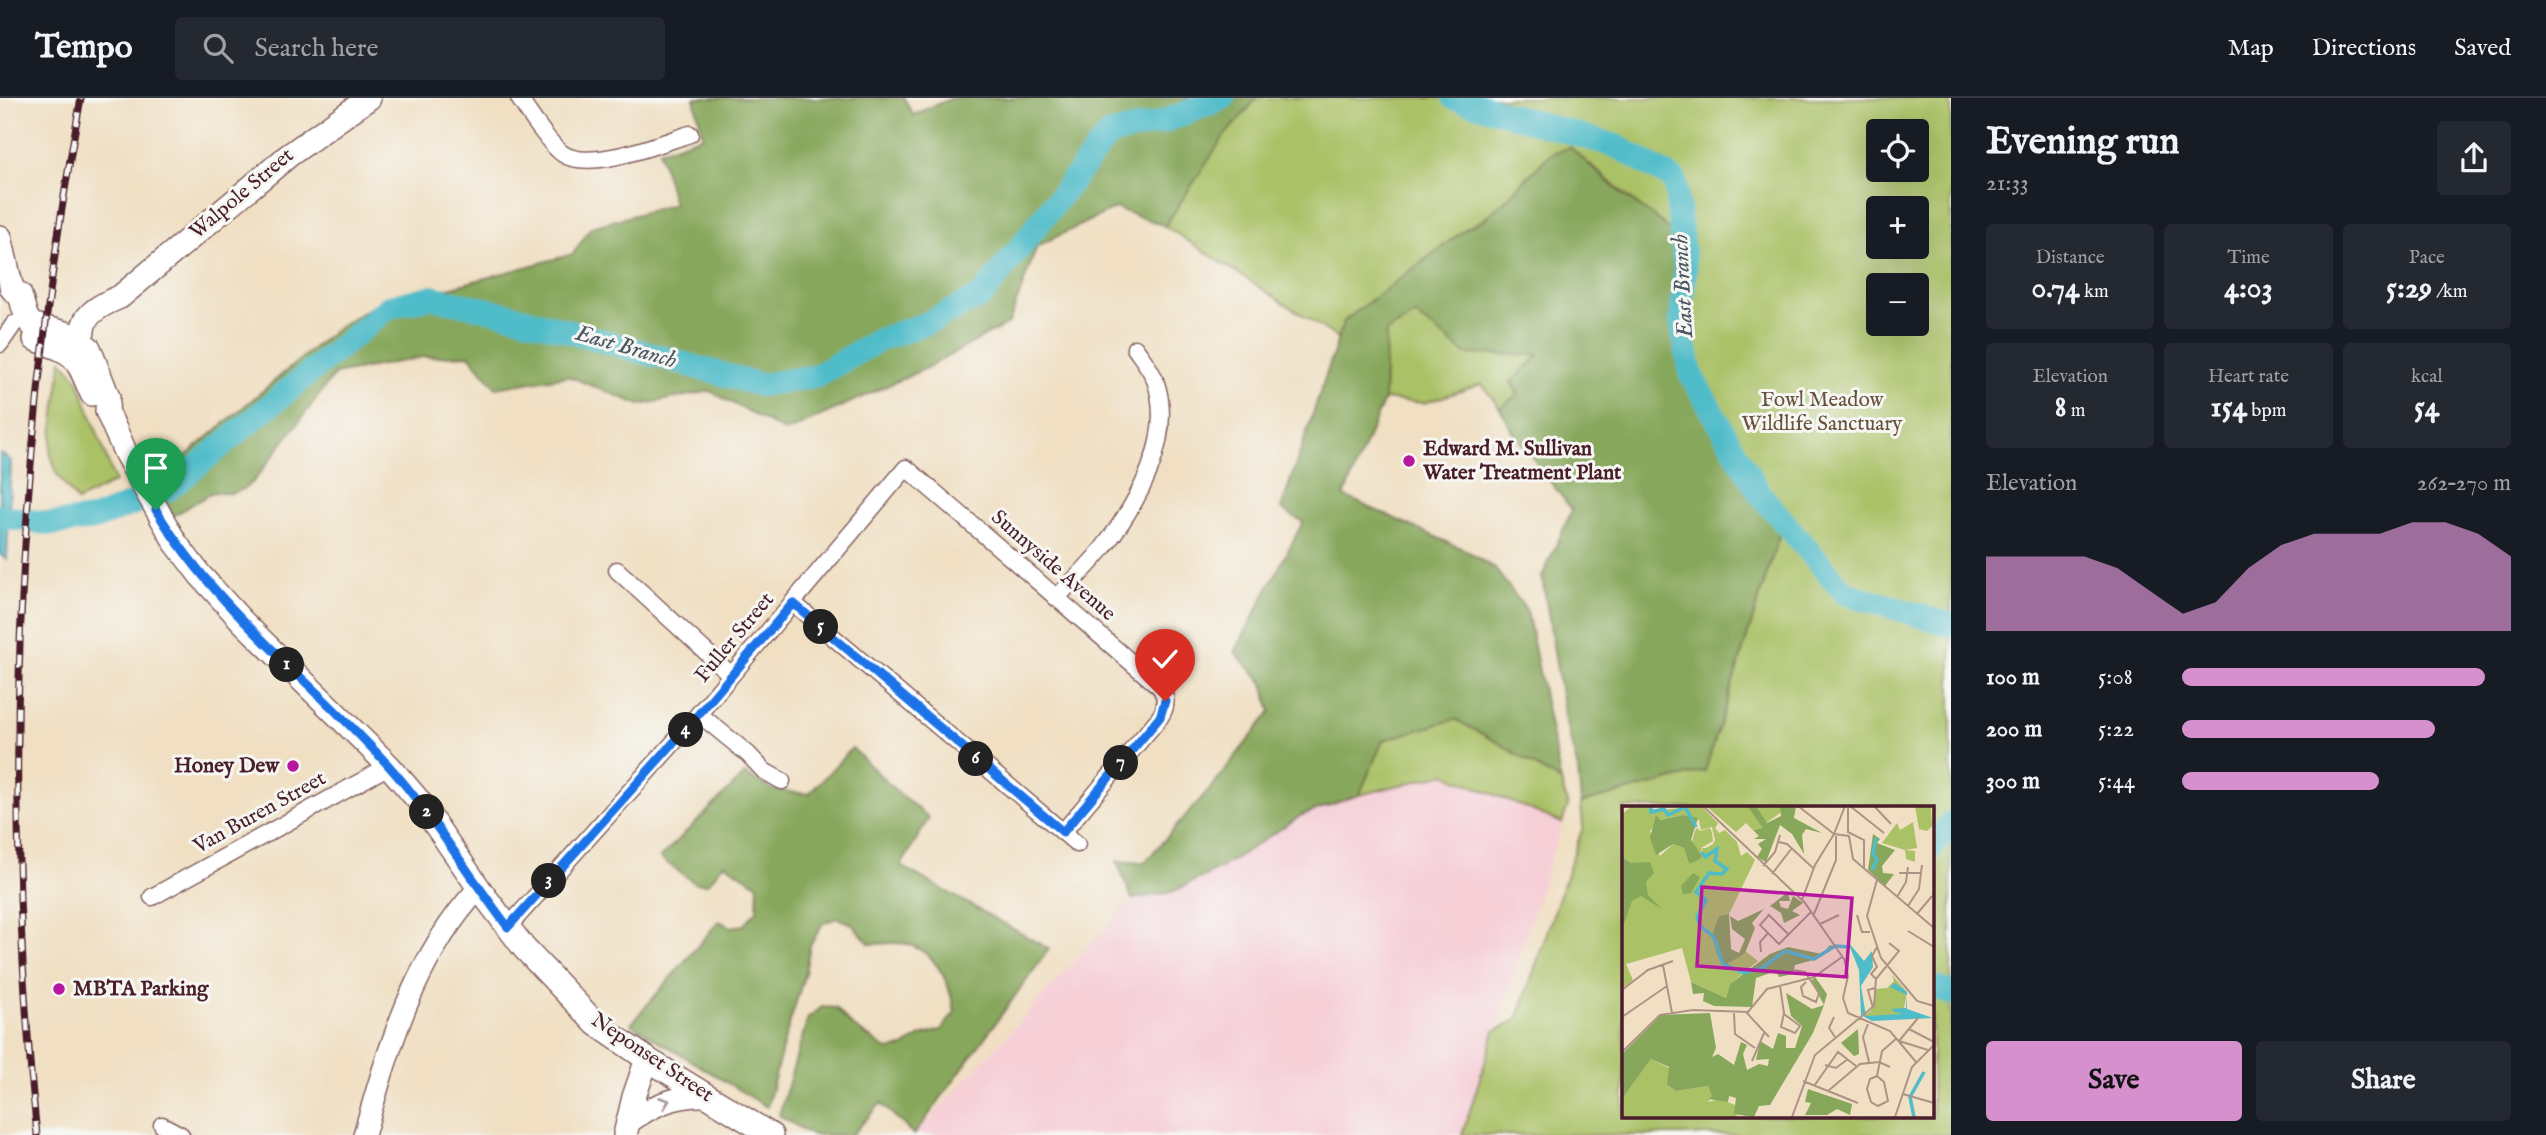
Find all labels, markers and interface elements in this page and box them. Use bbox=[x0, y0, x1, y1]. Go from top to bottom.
search box bbox=[175, 17, 665, 80]
text: Tempo bbox=[35, 27, 133, 69]
icon: search bbox=[199, 29, 237, 67]
text: Search here bbox=[255, 32, 378, 65]
text: Map bbox=[2228, 33, 2274, 64]
text: Directions bbox=[2312, 33, 2416, 64]
text: Saved bbox=[2454, 33, 2511, 64]
map controls bbox=[1866, 119, 1929, 336]
button: locate bbox=[1866, 119, 1929, 182]
text: Evening run bbox=[1986, 119, 2180, 167]
button: share bbox=[2437, 121, 2511, 195]
street label: Walpole Street bbox=[184, 142, 300, 246]
text: 21:33 bbox=[1986, 169, 2029, 198]
button: + bbox=[1866, 196, 1929, 259]
water label: East Branch bbox=[1666, 233, 1700, 340]
text: Distance bbox=[2036, 246, 2105, 270]
text: Time bbox=[2227, 246, 2270, 270]
text: Pace bbox=[2409, 246, 2445, 270]
text: 0.74 bbox=[2032, 270, 2080, 308]
text: 4:03 bbox=[2224, 270, 2273, 308]
text: 5:29 bbox=[2386, 270, 2432, 308]
button: − bbox=[1866, 273, 1929, 336]
text: km bbox=[2080, 280, 2109, 304]
text: /km bbox=[2432, 280, 2468, 304]
water label: East Branch bbox=[571, 318, 680, 375]
text: Elevation bbox=[2032, 365, 2108, 389]
text: Heart rate bbox=[2208, 365, 2289, 389]
text: kcal bbox=[2411, 365, 2443, 389]
park label: Fowl Meadow Wildlife Sanctuary bbox=[1742, 387, 1903, 438]
text: 8 bbox=[2055, 389, 2067, 427]
text: 154 bbox=[2211, 389, 2247, 427]
text: 54 bbox=[2414, 389, 2440, 427]
text: m bbox=[2067, 399, 2085, 423]
text: bpm bbox=[2247, 399, 2286, 423]
place label: Edward M. Sullivan Water Treatment Plant bbox=[1422, 436, 1622, 487]
pin bbox=[126, 438, 186, 510]
icon: arrive bbox=[137, 449, 175, 487]
marker: Edward M. Sullivan Water Treatment Plant bbox=[1401, 453, 1417, 469]
text: Elevation bbox=[1986, 469, 2077, 498]
text: 262–270 m bbox=[2417, 469, 2511, 498]
street label: Sunnyside Avenue bbox=[985, 504, 1121, 628]
street label: Fuller Street bbox=[689, 587, 781, 689]
pin: 5 bbox=[804, 610, 838, 644]
text: 5 bbox=[817, 614, 824, 638]
pin bbox=[1135, 629, 1195, 701]
icon: check bbox=[1146, 640, 1184, 678]
pin: 1 bbox=[270, 648, 304, 682]
text: 1 bbox=[283, 652, 290, 676]
text: 100 m bbox=[1986, 663, 2040, 692]
text: 5:08 bbox=[2098, 663, 2133, 692]
pin: 4 bbox=[668, 712, 704, 748]
text: 200 m bbox=[1986, 715, 2042, 744]
text: 5:22 bbox=[2098, 715, 2134, 744]
text: 4 bbox=[681, 717, 690, 741]
pin: 6 bbox=[958, 742, 993, 776]
text: 6 bbox=[971, 746, 980, 770]
pin: 7 bbox=[1104, 746, 1138, 780]
text: 7 bbox=[1116, 750, 1125, 774]
place label: Honey Dew bbox=[174, 753, 280, 780]
marker: Honey Dew bbox=[285, 758, 301, 774]
street label: Van Buren Street bbox=[188, 765, 331, 861]
text: 300 m bbox=[1986, 767, 2040, 796]
text: 5:44 bbox=[2098, 767, 2135, 796]
pin: 2 bbox=[410, 794, 444, 830]
text: 2 bbox=[422, 799, 431, 823]
inset map bbox=[1622, 806, 1934, 1118]
pin: 3 bbox=[532, 864, 566, 898]
text: 3 bbox=[545, 868, 552, 892]
place label: MBTA Parking bbox=[73, 976, 209, 1003]
marker: MBTA Parking bbox=[51, 981, 67, 997]
street label: Neponset Street bbox=[586, 1007, 718, 1109]
button: Save bbox=[1986, 1041, 2242, 1121]
button: Share bbox=[2256, 1041, 2511, 1121]
one-way arrow bbox=[658, 1096, 670, 1110]

